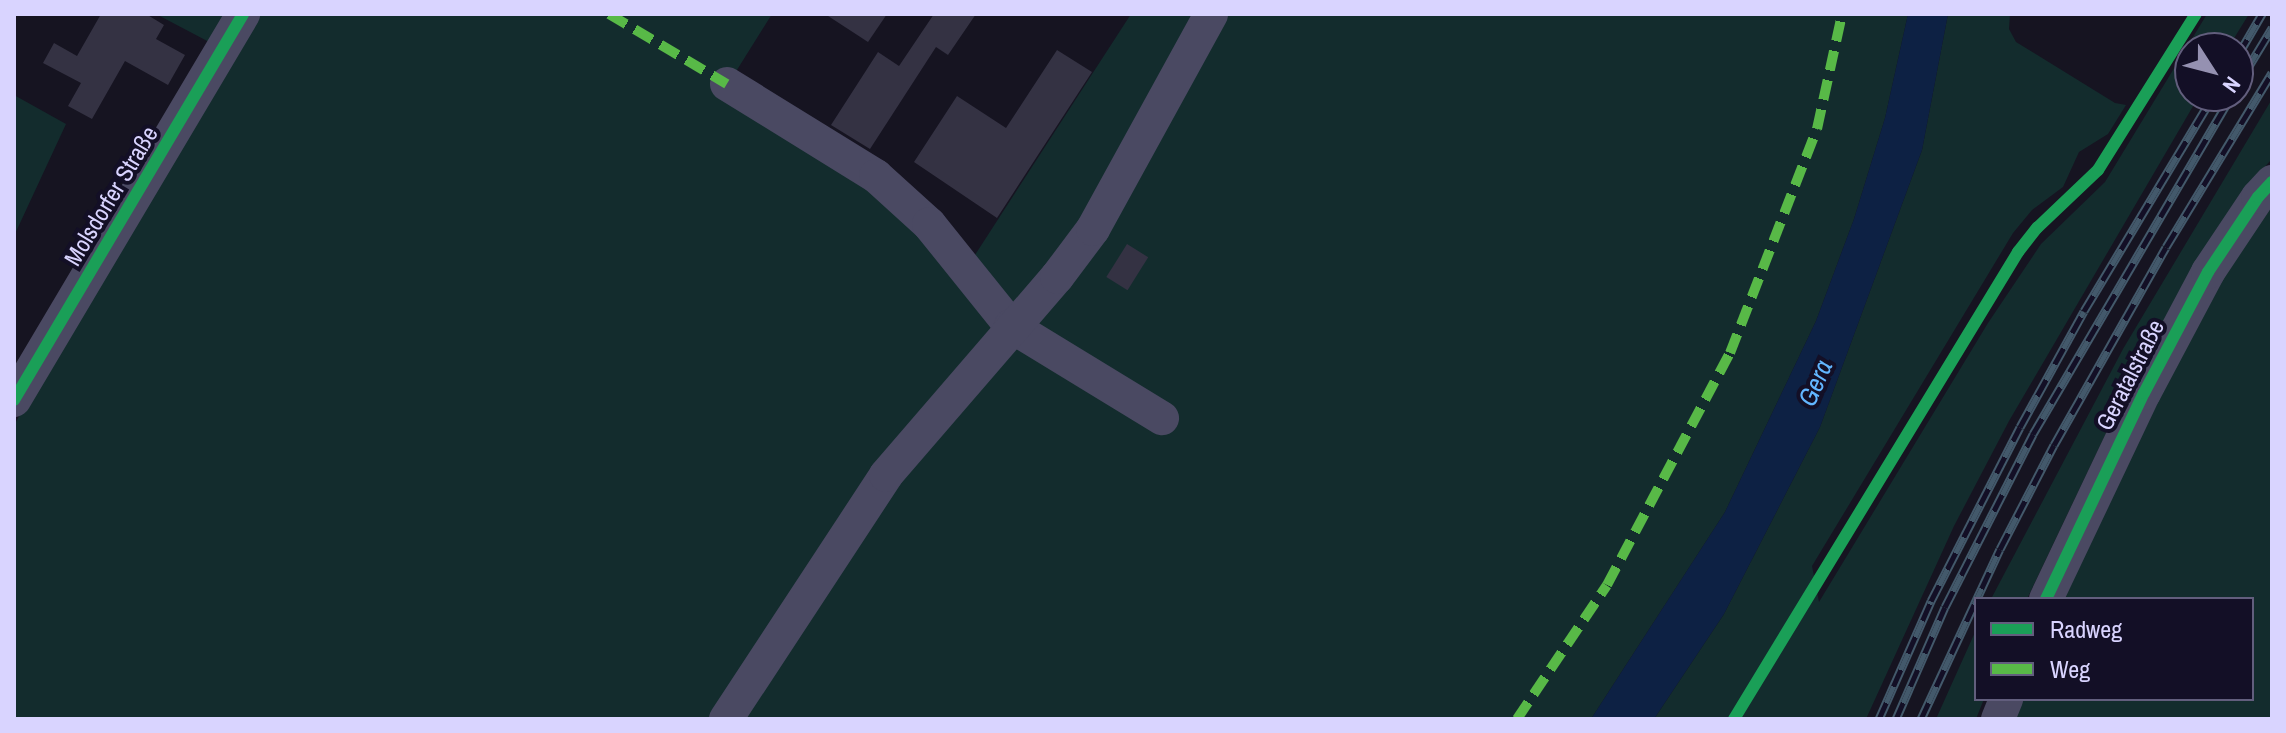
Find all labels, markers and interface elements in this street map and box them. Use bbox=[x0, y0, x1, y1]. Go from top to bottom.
north arrow bbox=[2174, 32, 2254, 112]
text: N bbox=[2216, 71, 2248, 99]
street label: Molsdorfer Straße bbox=[58, 121, 164, 271]
street label: Geratalstraße bbox=[2090, 315, 2170, 435]
water label: Gera bbox=[1791, 355, 1839, 411]
legend bbox=[1974, 597, 2254, 701]
text: Radweg bbox=[2050, 613, 2122, 645]
text: Weg bbox=[2050, 653, 2090, 685]

